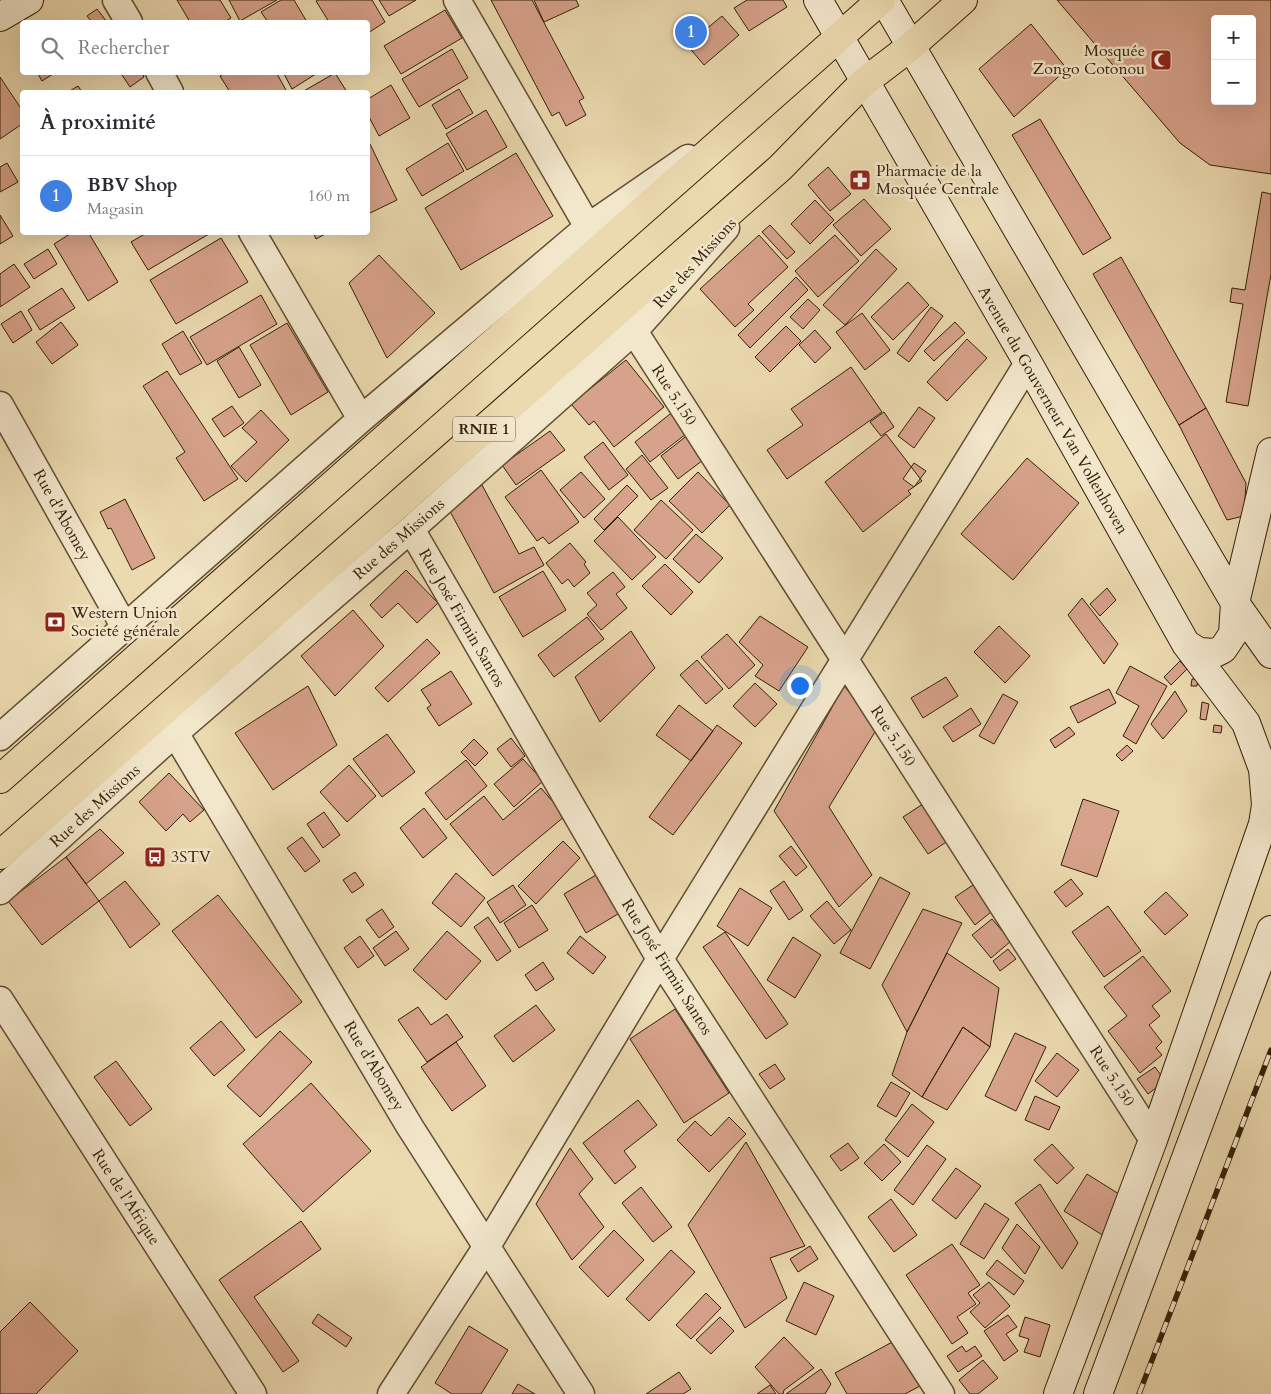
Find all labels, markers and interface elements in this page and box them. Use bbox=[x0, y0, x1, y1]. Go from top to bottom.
pin: 1 bbox=[675, 13, 707, 51]
map controls bbox=[1211, 15, 1256, 105]
button: + bbox=[1211, 15, 1256, 60]
search box bbox=[20, 20, 370, 75]
icon: search bbox=[38, 34, 66, 62]
text: Rechercher bbox=[78, 35, 169, 61]
place label: Mosquée Zongo Cotonou bbox=[1033, 40, 1145, 80]
mosque icon: Mosquée Zongo Cotonou bbox=[1149, 48, 1173, 72]
button: − bbox=[1211, 60, 1256, 105]
text: À proximité bbox=[40, 108, 156, 137]
place label: Pharmacie de la Mosquée Centrale bbox=[876, 160, 999, 200]
pharmacy icon: Pharmacie de la Mosquée Centrale bbox=[848, 168, 872, 192]
text: BBV Shop bbox=[87, 172, 178, 198]
text: 1 bbox=[52, 185, 60, 207]
text: 160 m bbox=[308, 185, 350, 207]
text: Magasin bbox=[87, 198, 144, 220]
street label: Rue des Missions bbox=[648, 213, 742, 313]
street label: Avenue du Gouverneur Van Vollenhoven bbox=[973, 282, 1133, 538]
street label: Rue 5.150 bbox=[646, 360, 702, 430]
road number: RNIE 1 bbox=[453, 416, 515, 442]
street label: Rue d'Abomey bbox=[28, 465, 96, 565]
street label: Rue des Missions bbox=[348, 493, 450, 585]
street label: Rue José Firmin Santos bbox=[413, 545, 511, 691]
place label: Western Union Societé générale bbox=[70, 602, 180, 642]
bank icon: Western Union Societé générale bbox=[43, 610, 67, 634]
your location bbox=[787, 673, 813, 699]
street label: Rue 5.150 bbox=[865, 701, 921, 771]
street label: Rue des Missions bbox=[45, 759, 145, 853]
bus stop icon: 3STV bbox=[143, 845, 167, 869]
place label: 3STV bbox=[171, 846, 211, 868]
street label: Rue José Firmin Santos bbox=[616, 895, 718, 1039]
street label: Rue d'Abomey bbox=[338, 1017, 410, 1116]
street label: Rue 5.150 bbox=[1084, 1041, 1140, 1111]
street label: Rue de l'Afrique bbox=[87, 1145, 165, 1249]

